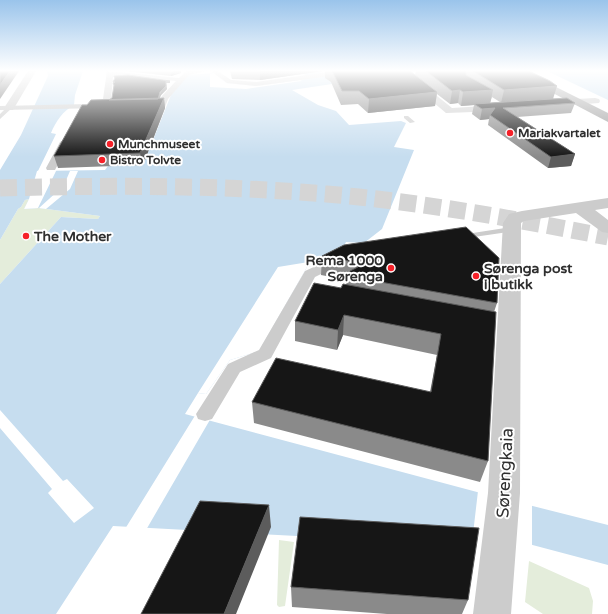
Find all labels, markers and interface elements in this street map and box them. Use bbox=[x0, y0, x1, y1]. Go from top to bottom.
place label: Mariakvartalet bbox=[518, 126, 601, 140]
marker: Mariakvartalet bbox=[505, 128, 515, 138]
place label: Munchmuseet bbox=[118, 137, 200, 151]
marker: Munchmuseet bbox=[105, 139, 115, 149]
place label: Bistro Tolvte bbox=[110, 153, 181, 167]
marker: Bistro Tolvte bbox=[97, 155, 107, 165]
place label: The Mother bbox=[33, 228, 112, 245]
marker: The Mother bbox=[21, 231, 31, 241]
place label: Rema 1000 Sørenga bbox=[306, 252, 383, 285]
place label: Sørenga post i butikk bbox=[484, 260, 573, 293]
marker: Rema 1000 Sørenga bbox=[386, 263, 396, 273]
marker: Sørenga post i butikk bbox=[471, 271, 481, 281]
street label: Sørengkaia bbox=[492, 427, 518, 519]

